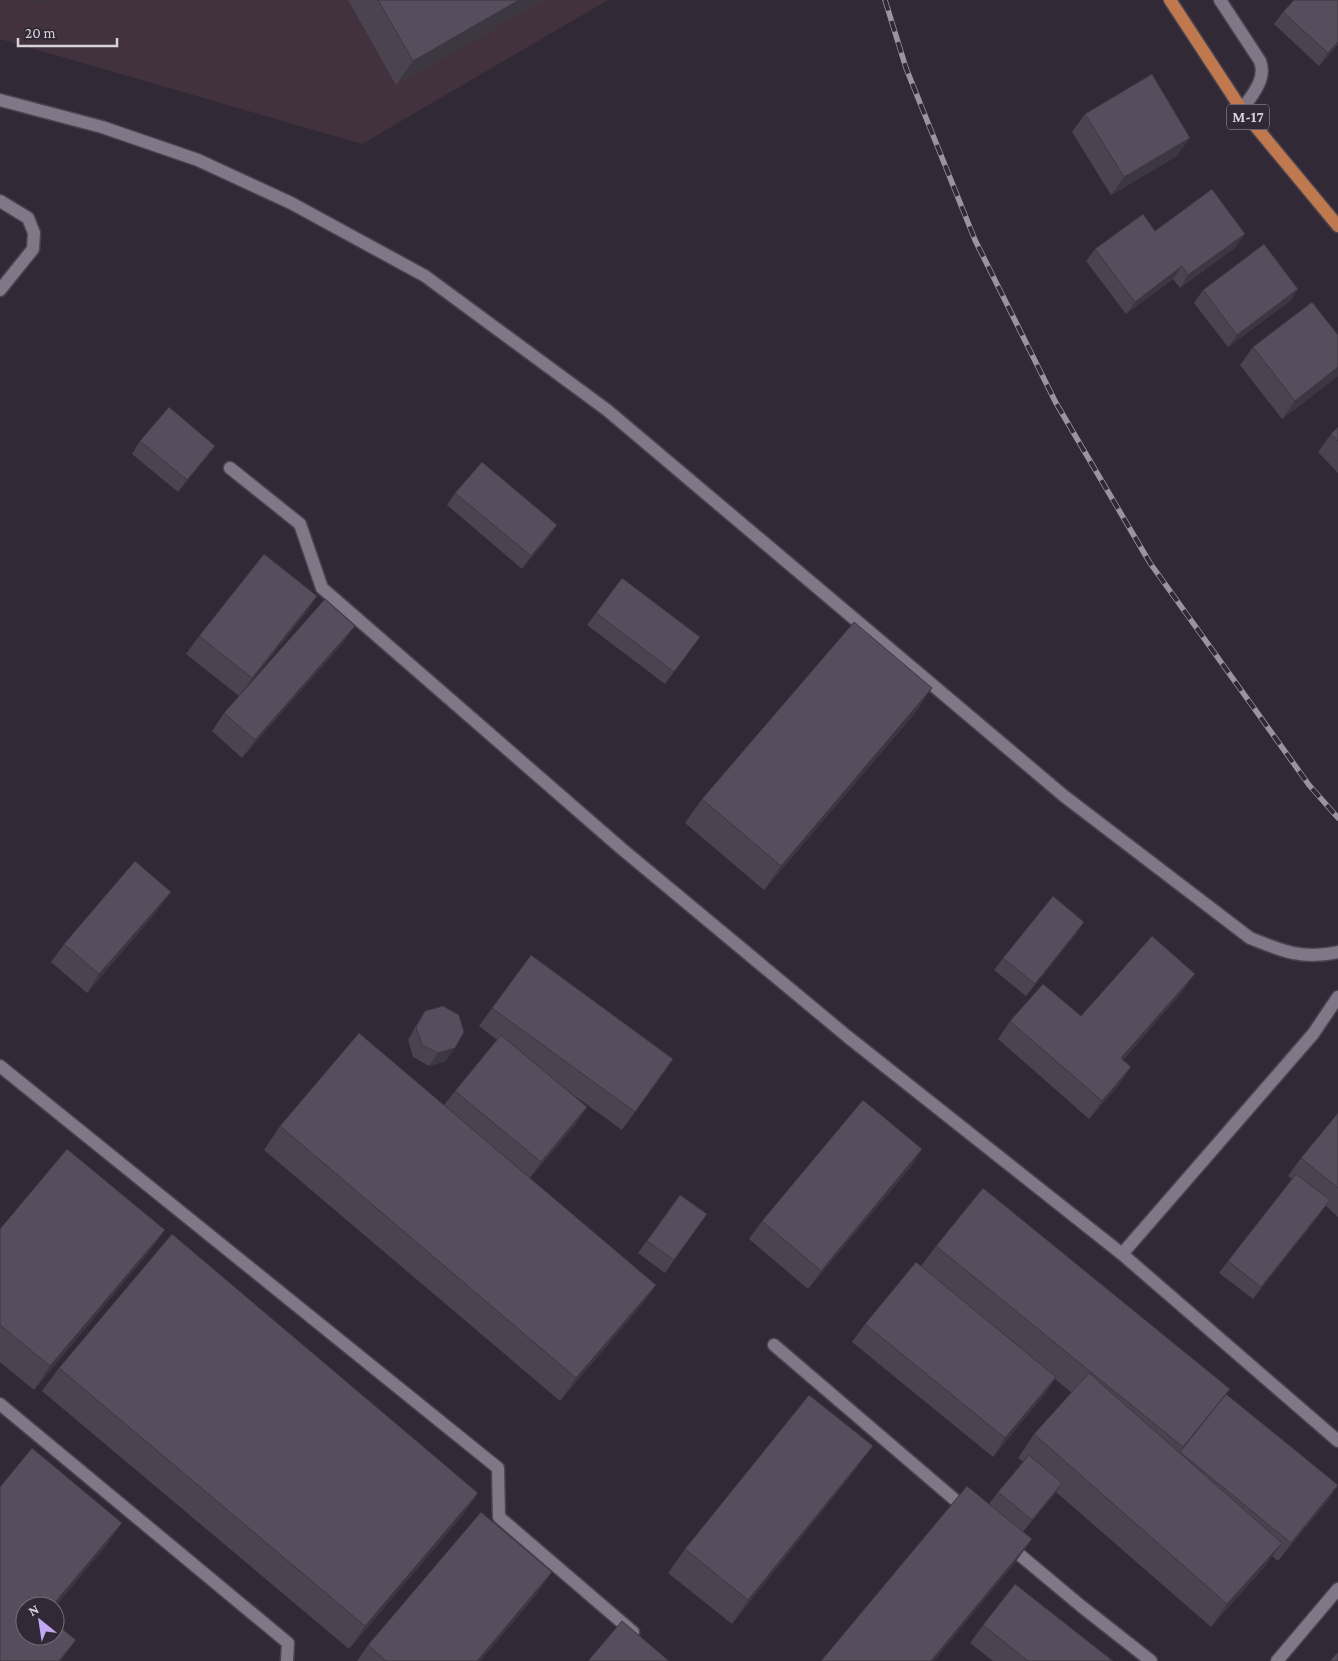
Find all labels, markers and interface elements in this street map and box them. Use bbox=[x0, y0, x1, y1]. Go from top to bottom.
scale bar bbox=[18, 15, 116, 47]
text: 20 m bbox=[25, 25, 56, 41]
road number: M-17 bbox=[1227, 104, 1269, 130]
north arrow bbox=[15, 1596, 65, 1646]
text: N bbox=[25, 1600, 42, 1619]

